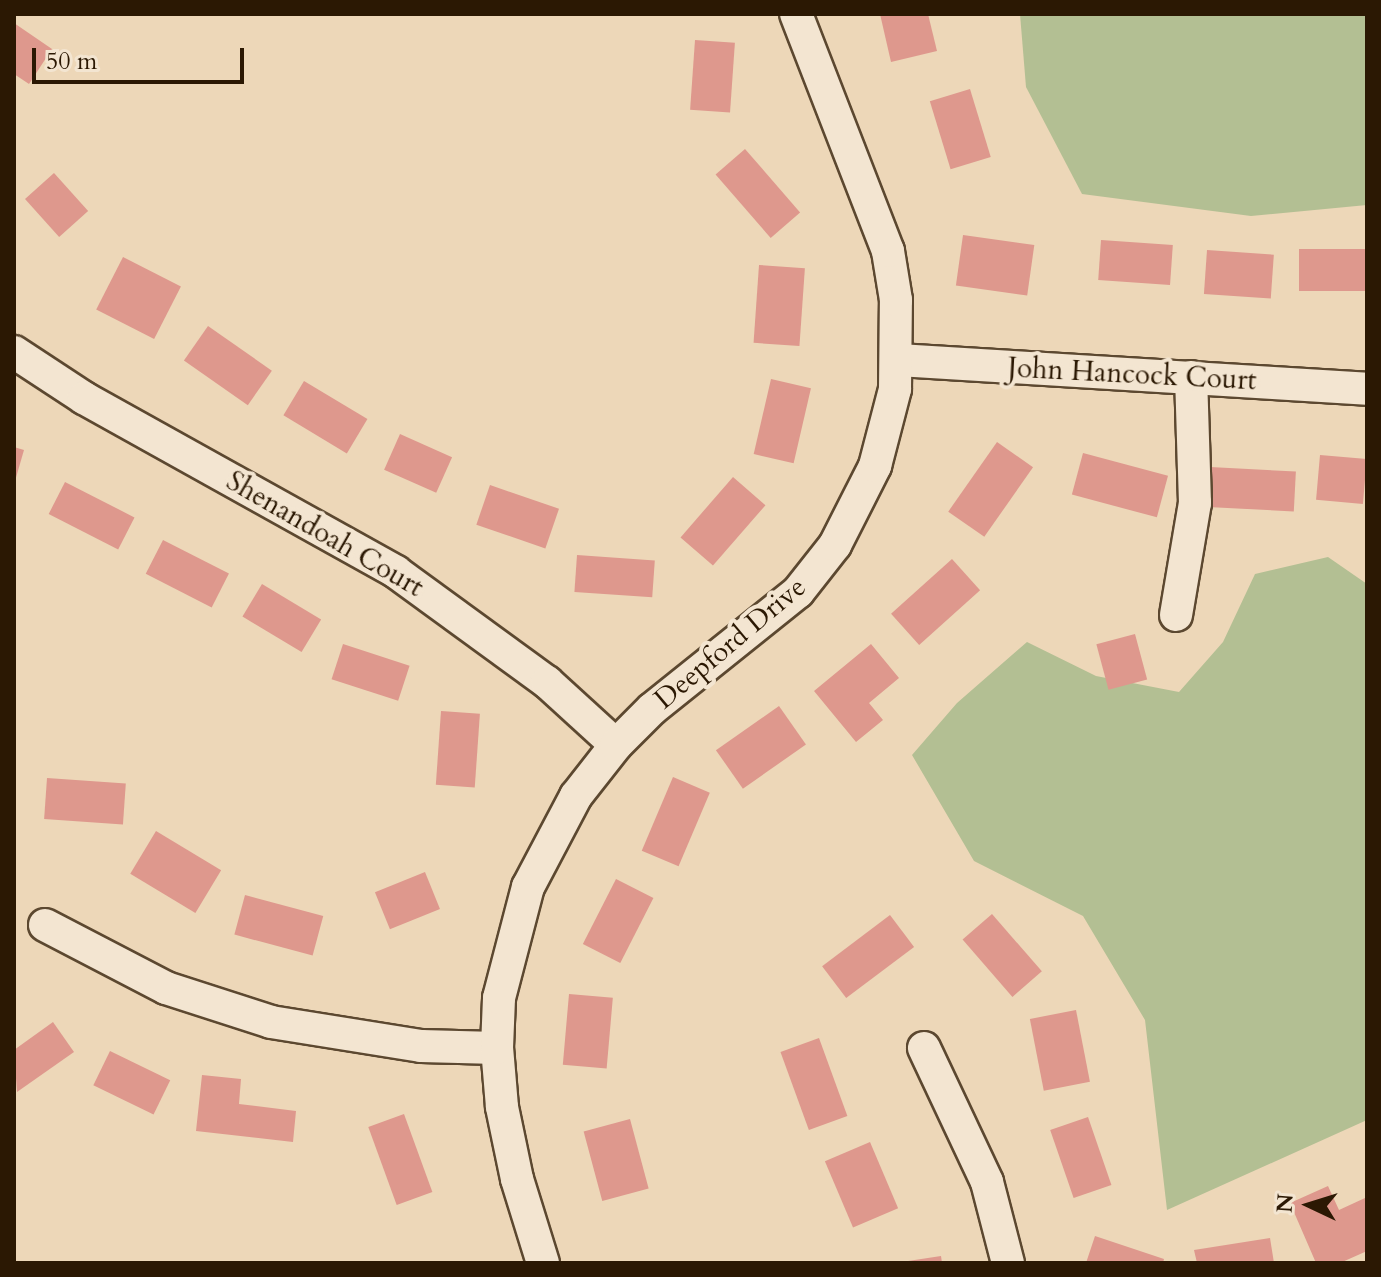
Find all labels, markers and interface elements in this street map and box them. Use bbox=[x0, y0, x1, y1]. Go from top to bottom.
scale bar bbox=[36, 32, 248, 82]
text: 50 m bbox=[46, 45, 97, 78]
street label: John Hancock Court bbox=[1007, 351, 1257, 397]
street label: Shenandoah Court bbox=[220, 464, 430, 604]
street label: Deepford Drive bbox=[648, 570, 812, 716]
north arrow bbox=[1269, 1165, 1349, 1245]
text: N bbox=[1269, 1193, 1301, 1214]

